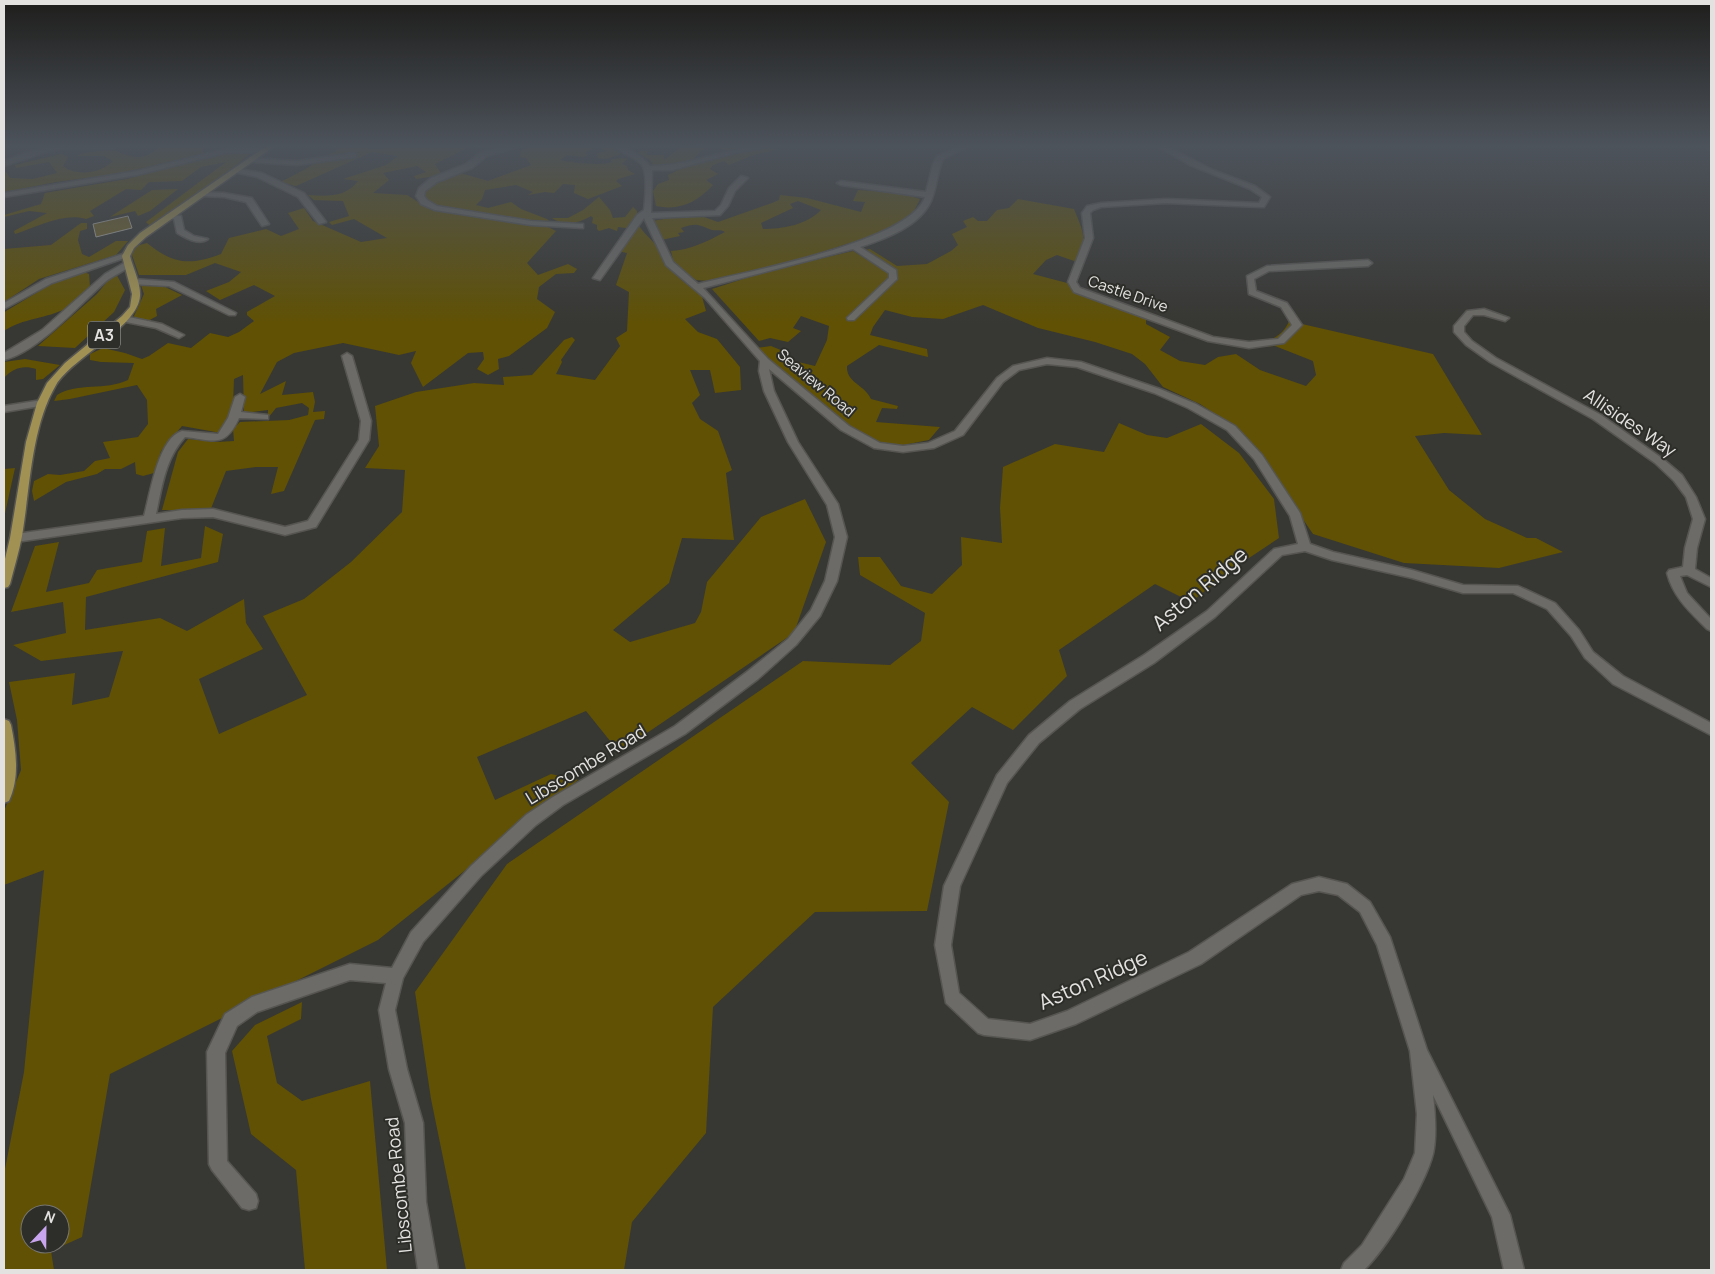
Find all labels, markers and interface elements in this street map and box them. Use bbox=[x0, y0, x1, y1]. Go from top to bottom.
street label: Castle Drive bbox=[1085, 270, 1171, 317]
road number: A3 bbox=[88, 322, 120, 348]
street label: Seaview Road bbox=[773, 344, 860, 421]
street label: Allisides Way bbox=[1580, 382, 1682, 462]
street label: Aston Ridge bbox=[1146, 540, 1253, 636]
street label: Libscombe Road bbox=[521, 719, 650, 810]
street label: Aston Ridge bbox=[1034, 943, 1152, 1016]
street label: Libscombe Road bbox=[379, 1116, 417, 1254]
north arrow bbox=[20, 1204, 70, 1254]
text: N bbox=[42, 1206, 58, 1227]

